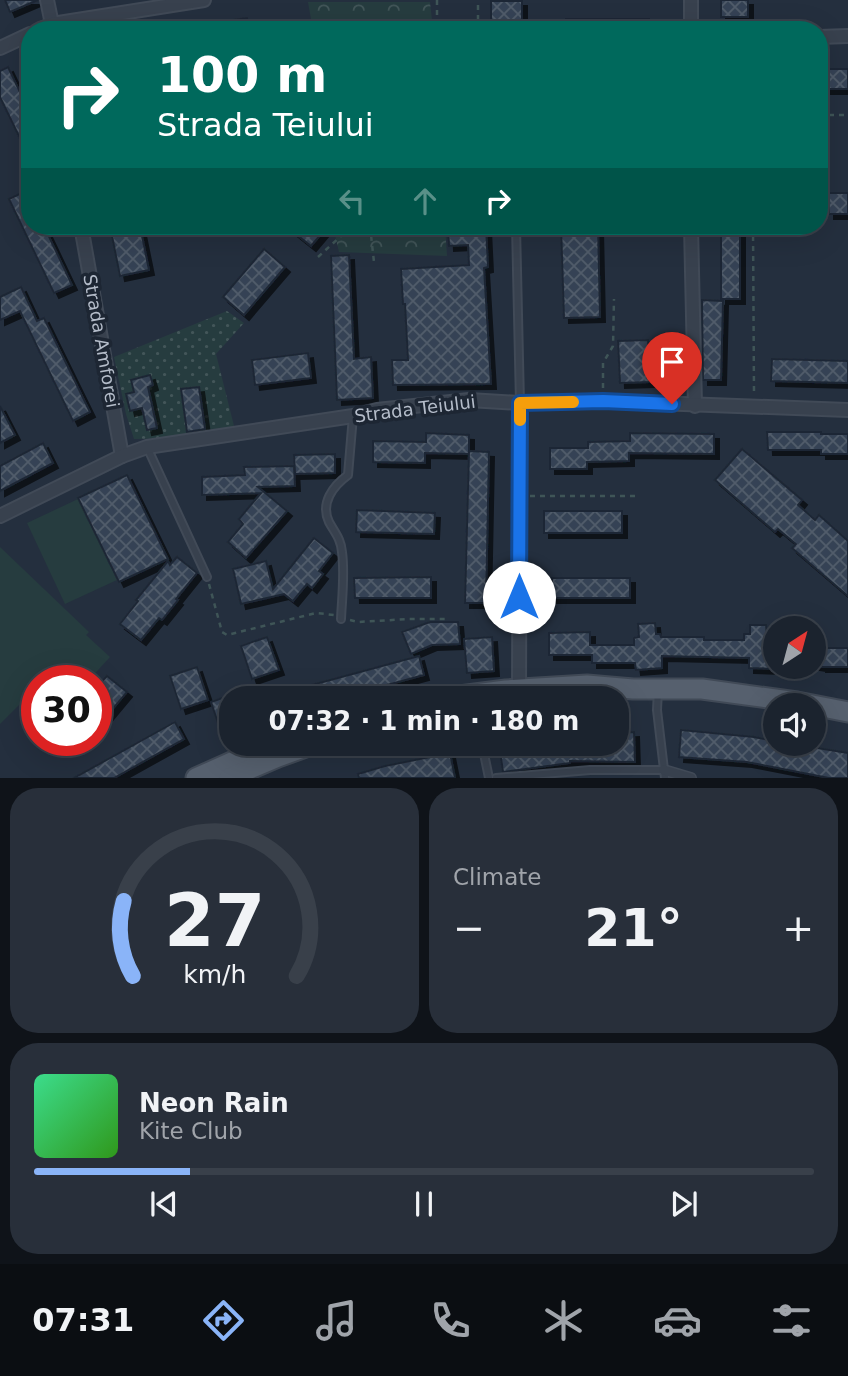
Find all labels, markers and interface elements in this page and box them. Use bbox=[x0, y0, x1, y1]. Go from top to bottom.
text: 100 m bbox=[157, 47, 327, 104]
icon: right bbox=[42, 49, 133, 140]
text: Strada Teiului bbox=[157, 106, 374, 144]
icon: left bbox=[333, 182, 371, 220]
icon: ahead bbox=[406, 182, 444, 220]
icon: right bbox=[479, 182, 517, 220]
street label: Strada Amforei bbox=[79, 272, 124, 409]
pin bbox=[642, 332, 702, 404]
icon: arrive bbox=[653, 343, 691, 381]
street label: Strada Teiului bbox=[353, 391, 477, 426]
position arrow bbox=[482, 560, 556, 634]
north arrow bbox=[763, 616, 826, 679]
map controls bbox=[763, 616, 826, 756]
speed limit sign: 30 bbox=[21, 665, 112, 756]
button: sound bbox=[763, 693, 826, 756]
text: 07:32 · 1 min · 180 m bbox=[269, 706, 579, 736]
text: Climate bbox=[453, 864, 542, 890]
text: 27 bbox=[164, 879, 265, 964]
text: 21° bbox=[584, 898, 683, 958]
text: − bbox=[453, 906, 485, 950]
text: + bbox=[782, 906, 814, 950]
text: km/h bbox=[183, 960, 246, 989]
text: Neon Rain bbox=[139, 1088, 289, 1118]
text: Kite Club bbox=[139, 1118, 243, 1144]
icon: previous bbox=[145, 1185, 183, 1223]
icon: pause bbox=[405, 1185, 443, 1223]
icon: next bbox=[665, 1185, 703, 1223]
icon: directions bbox=[199, 1296, 248, 1345]
icon: music bbox=[312, 1296, 361, 1345]
icon: phone bbox=[426, 1296, 475, 1345]
icon: climate bbox=[539, 1296, 588, 1345]
icon: car bbox=[653, 1296, 702, 1345]
icon: filters bbox=[767, 1296, 816, 1345]
text: 07:31 bbox=[32, 1301, 134, 1339]

